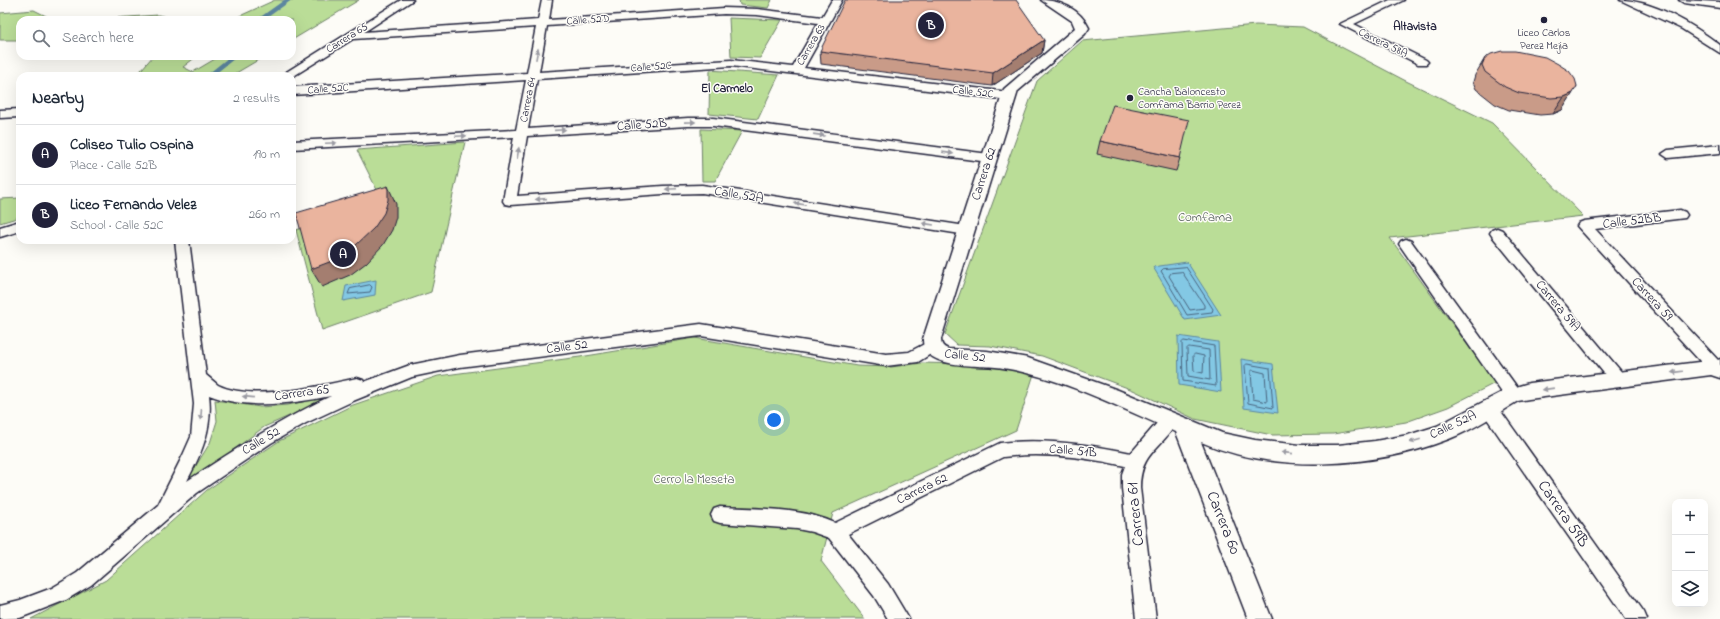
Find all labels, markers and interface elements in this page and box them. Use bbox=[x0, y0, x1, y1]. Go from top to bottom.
pin: B bbox=[918, 10, 944, 40]
street label: Calle 52D bbox=[566, 11, 610, 29]
marker: Liceo Carlos Perez Mejia bbox=[1539, 15, 1549, 25]
search box bbox=[16, 16, 296, 60]
district label: Altavista bbox=[1393, 18, 1437, 36]
street label: Carrera 65 bbox=[323, 19, 371, 57]
street label: Carrera 63 bbox=[793, 21, 829, 69]
street label: Carrera 58A bbox=[1356, 24, 1411, 62]
place label: Liceo Carlos Perez Mejia bbox=[1518, 25, 1571, 54]
icon: search bbox=[30, 27, 52, 49]
text: Search here bbox=[62, 27, 134, 49]
one-way arrow bbox=[534, 47, 540, 60]
street label: Calle 52C bbox=[630, 58, 672, 76]
street label: Carrera 64 bbox=[516, 76, 540, 124]
street label: Calle 52C bbox=[307, 80, 349, 98]
district label: El Carmelo bbox=[701, 80, 754, 98]
street label: Calle 52C bbox=[952, 82, 994, 102]
place label: Cancha Baloncesto Comfama Barrio Perez bbox=[1138, 84, 1241, 113]
text: Nearby bbox=[32, 86, 84, 111]
text: 2 results bbox=[233, 89, 280, 108]
marker: Cancha Baloncesto Comfama Barrio Perez bbox=[1125, 93, 1135, 103]
street label: Calle 52B bbox=[616, 114, 668, 136]
one-way arrow bbox=[684, 119, 697, 125]
one-way arrow bbox=[554, 127, 566, 134]
one-way arrow bbox=[813, 132, 825, 138]
one-way arrow bbox=[455, 133, 467, 140]
text: Coliseo Tulio Ospina bbox=[70, 134, 194, 156]
one-way arrow bbox=[325, 139, 337, 146]
text: A bbox=[41, 145, 49, 164]
text: 190 m bbox=[253, 145, 280, 164]
street label: Carrera 62 bbox=[967, 145, 1002, 203]
one-way arrow bbox=[515, 147, 521, 159]
one-way arrow bbox=[942, 150, 954, 156]
text: Place · Calle 52B bbox=[70, 156, 157, 175]
street label: Calle 52A bbox=[713, 182, 765, 208]
one-way arrow bbox=[665, 186, 677, 193]
text: Liceo Fernando Velez bbox=[70, 194, 196, 216]
one-way arrow bbox=[535, 195, 547, 202]
one-way arrow bbox=[794, 201, 806, 207]
text: B bbox=[41, 205, 49, 224]
text: 260 m bbox=[249, 205, 280, 224]
park label: Comfama bbox=[1178, 208, 1232, 227]
street label: Calle 52BB bbox=[1602, 208, 1663, 234]
text: School · Calle 52C bbox=[70, 216, 164, 235]
one-way arrow bbox=[922, 221, 934, 227]
pin: A bbox=[330, 239, 356, 269]
street label: Carrera 59 bbox=[1627, 273, 1677, 325]
street label: Carrera 59A bbox=[1531, 276, 1585, 336]
street label: Calle 52 bbox=[545, 335, 589, 359]
street label: Calle 52 bbox=[943, 344, 987, 368]
one-way arrow bbox=[1671, 369, 1683, 375]
street label: Carrera 65 bbox=[273, 380, 331, 406]
one-way arrow bbox=[1542, 386, 1554, 392]
one-way arrow bbox=[242, 394, 255, 401]
street label: Calle 52A bbox=[1427, 406, 1479, 444]
one-way arrow bbox=[198, 409, 205, 421]
your location bbox=[764, 410, 784, 430]
street label: Calle 52 bbox=[238, 422, 284, 460]
one-way arrow bbox=[1409, 438, 1421, 444]
street label: Calle 51B bbox=[1048, 439, 1098, 463]
one-way arrow bbox=[1280, 449, 1293, 456]
street label: Carrera 62 bbox=[893, 468, 951, 509]
park label: Cerro la Meseta bbox=[653, 470, 735, 489]
street label: Carrera 59B bbox=[1531, 476, 1595, 553]
street label: Carrera 61 bbox=[1121, 481, 1151, 547]
street label: Carrera 60 bbox=[1199, 488, 1247, 558]
map controls bbox=[1672, 499, 1708, 607]
button: + bbox=[1672, 499, 1708, 535]
button: − bbox=[1672, 535, 1708, 571]
button: layers bbox=[1672, 571, 1708, 607]

